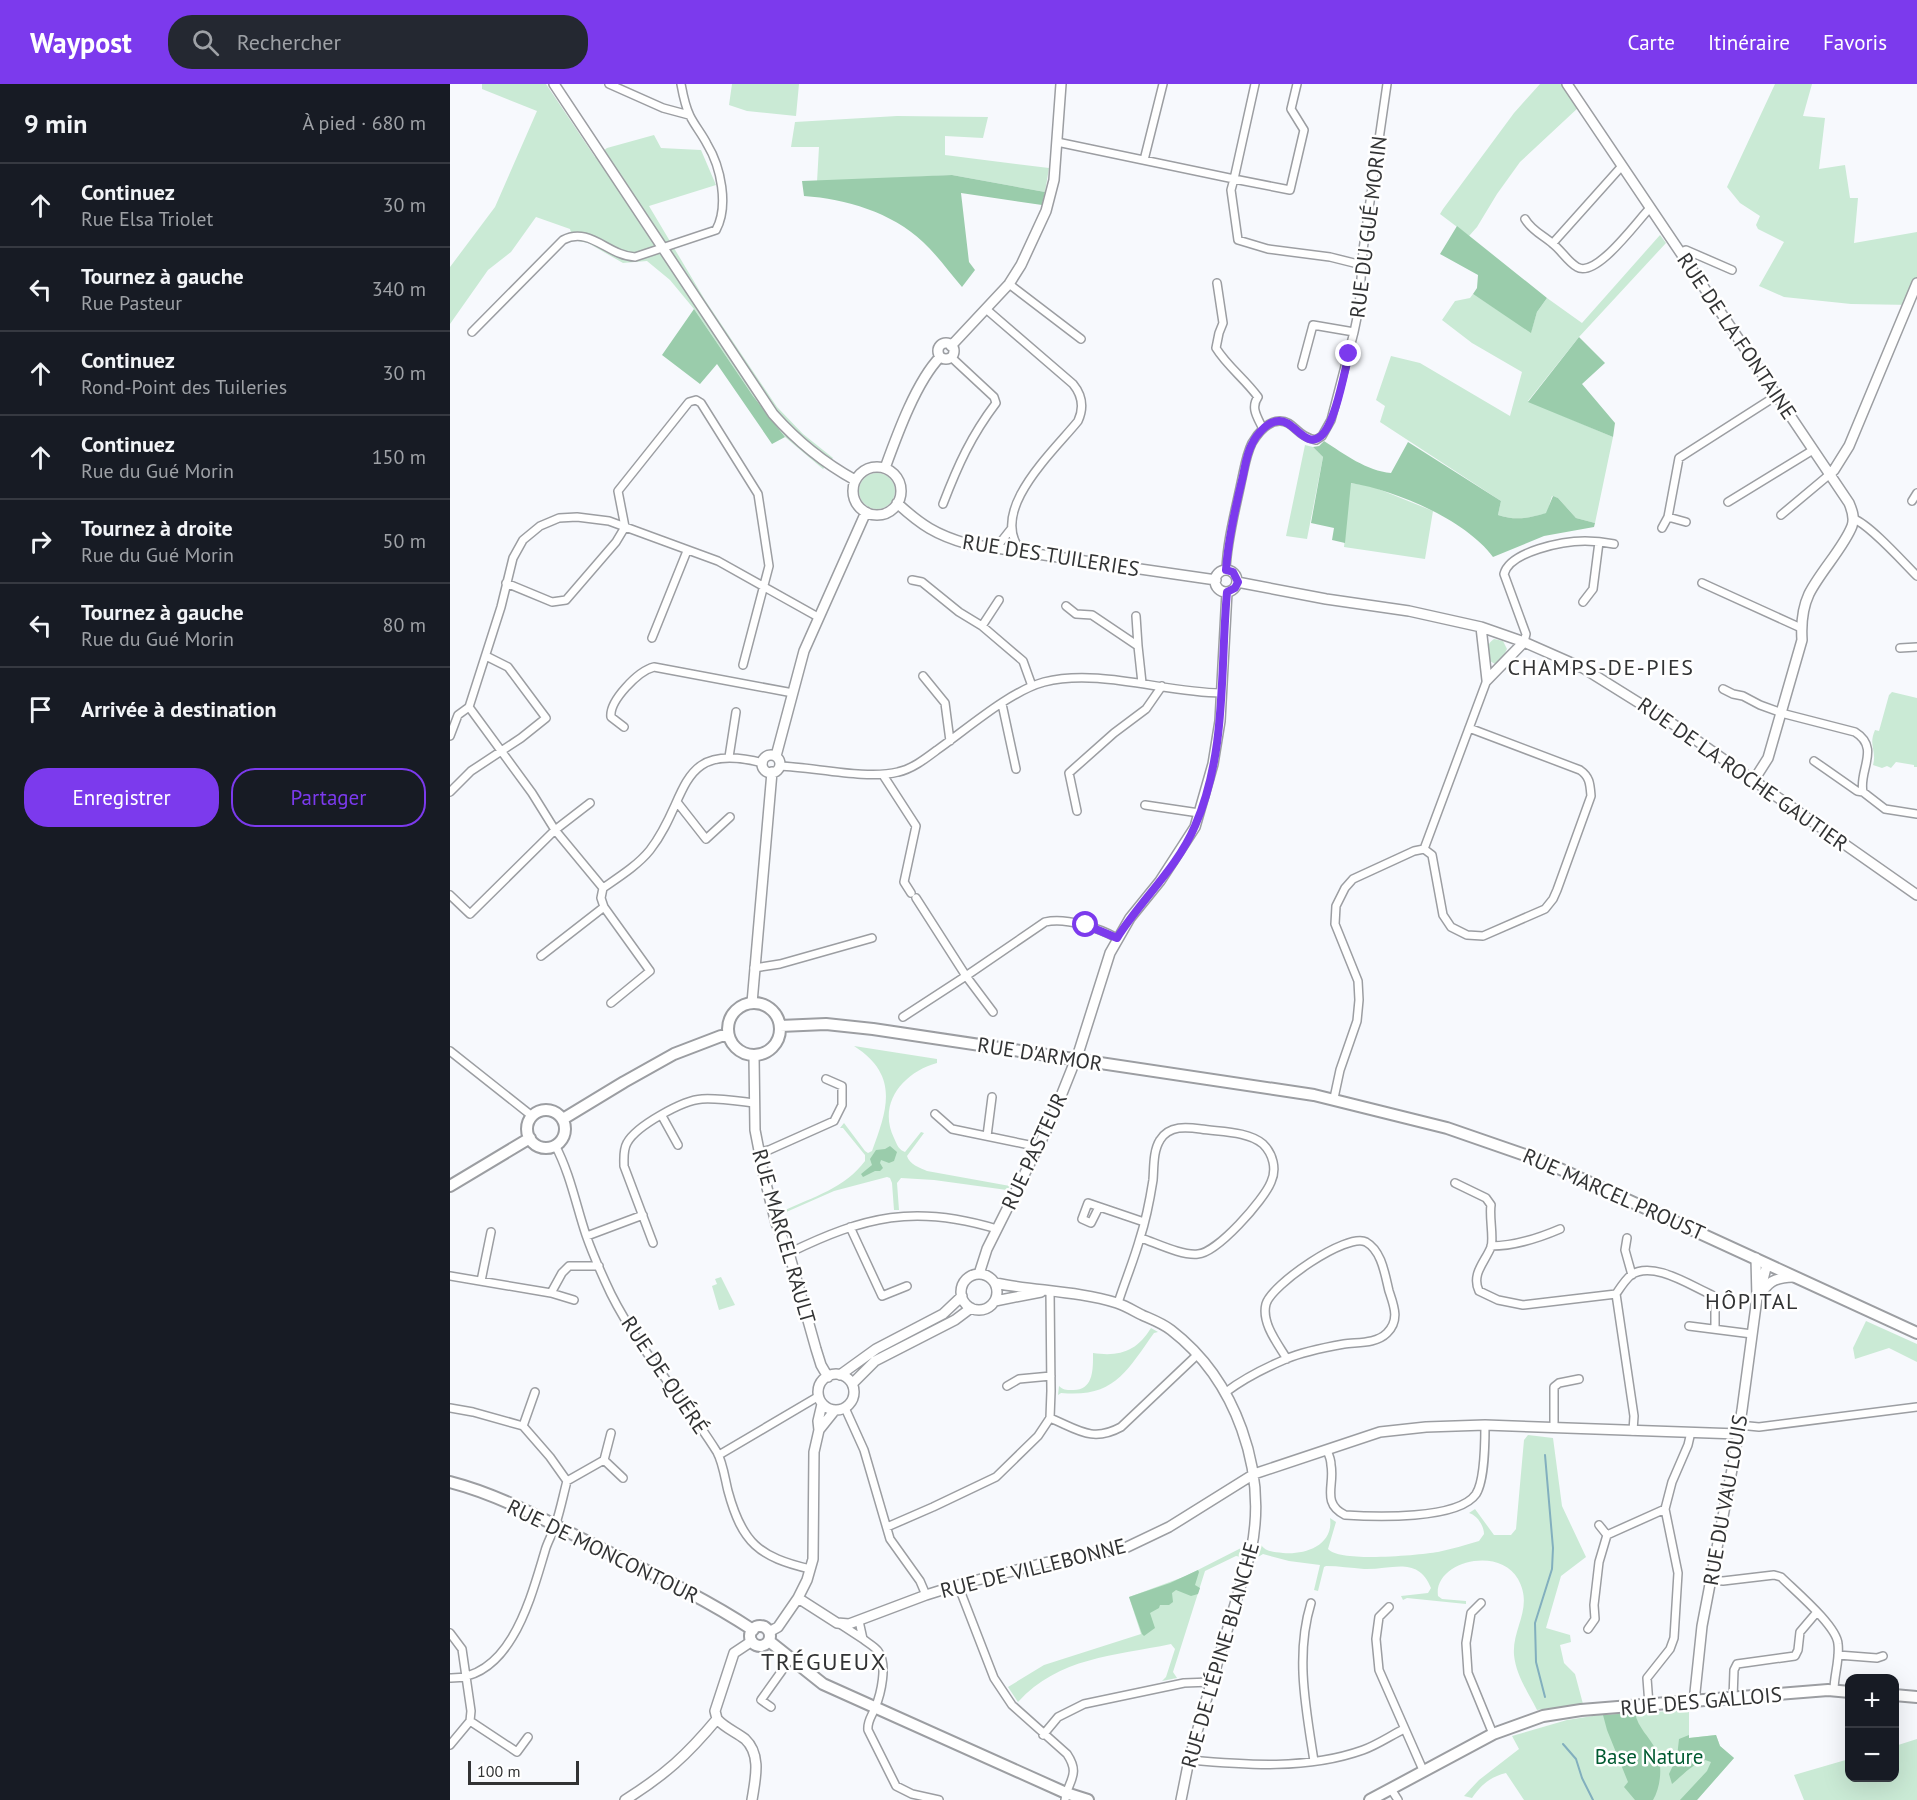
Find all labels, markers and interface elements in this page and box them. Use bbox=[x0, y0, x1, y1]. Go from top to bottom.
search box bbox=[168, 15, 588, 69]
text: Waypost bbox=[30, 24, 132, 61]
icon: search bbox=[189, 26, 222, 59]
text: Rechercher bbox=[237, 28, 341, 56]
text: Carte bbox=[1628, 29, 1675, 56]
text: Itinéraire bbox=[1708, 29, 1790, 56]
text: Favoris bbox=[1823, 29, 1887, 56]
text: 9 min bbox=[24, 107, 87, 140]
text: À pied · 680 m bbox=[302, 110, 426, 136]
street label: RUE DU GUÉ MORIN bbox=[1343, 134, 1393, 320]
text: Continuez bbox=[81, 178, 175, 206]
icon: ahead bbox=[24, 189, 57, 222]
text: 30 m bbox=[383, 192, 426, 218]
text: Rue Elsa Triolet bbox=[81, 206, 213, 232]
street label: RUE DE LA FONTAINE bbox=[1671, 248, 1803, 424]
text: Tournez à gauche bbox=[81, 262, 244, 290]
icon: left bbox=[24, 273, 57, 306]
text: 340 m bbox=[372, 276, 426, 302]
text: Rue Pasteur bbox=[81, 290, 182, 316]
route end bbox=[1335, 340, 1361, 366]
text: Continuez bbox=[81, 346, 175, 374]
icon: ahead bbox=[24, 357, 57, 390]
text: 30 m bbox=[383, 360, 426, 386]
text: Rond-Point des Tuileries bbox=[81, 374, 287, 400]
text: Continuez bbox=[81, 430, 175, 458]
icon: ahead bbox=[24, 441, 57, 474]
text: 150 m bbox=[372, 444, 426, 470]
text: Rue du Gué Morin bbox=[81, 458, 234, 484]
text: Tournez à droite bbox=[81, 514, 233, 542]
icon: right bbox=[24, 525, 57, 558]
text: 50 m bbox=[383, 528, 426, 554]
street label: RUE DES TUILERIES bbox=[961, 528, 1141, 582]
text: Rue du Gué Morin bbox=[81, 542, 234, 568]
text: Tournez à gauche bbox=[81, 598, 244, 626]
icon: left bbox=[24, 609, 57, 642]
text: 80 m bbox=[383, 612, 426, 638]
text: Rue du Gué Morin bbox=[81, 626, 234, 652]
district label: CHAMPS-DE-PIES bbox=[1508, 653, 1694, 681]
street label: RUE DE LA ROCHE GAUTIER bbox=[1632, 691, 1854, 857]
icon: arrive bbox=[24, 693, 57, 726]
text: Arrivée à destination bbox=[81, 695, 277, 723]
button: Enregistrer bbox=[24, 768, 219, 827]
button: Partager bbox=[231, 768, 426, 827]
route start bbox=[1072, 911, 1098, 937]
street label: RUE D'ARMOR bbox=[976, 1031, 1104, 1077]
street label: RUE PASTEUR bbox=[995, 1088, 1073, 1214]
street label: RUE MARCEL PROUST bbox=[1519, 1142, 1710, 1246]
street label: RUE MARCEL RAULT bbox=[746, 1146, 822, 1327]
district label: HÔPITAL bbox=[1705, 1287, 1799, 1315]
street label: RUE DE QUÉRÉ bbox=[616, 1311, 714, 1439]
street label: RUE DU VAU LOUIS bbox=[1697, 1413, 1753, 1587]
street label: RUE DE MONCONTOUR bbox=[503, 1493, 703, 1609]
street label: RUE DE VILLEBONNE bbox=[937, 1532, 1129, 1604]
street label: RUE DE L'ÉPINE BLANCHE bbox=[1175, 1539, 1265, 1771]
district label: TRÉGUEUX bbox=[761, 1646, 887, 1677]
map controls bbox=[1845, 1674, 1899, 1782]
button: + bbox=[1845, 1674, 1899, 1728]
street label: RUE DES GALLOIS bbox=[1619, 1680, 1783, 1722]
button: − bbox=[1845, 1728, 1899, 1782]
park label: Base Nature bbox=[1595, 1743, 1703, 1770]
scale bar bbox=[468, 1758, 579, 1786]
text: 100 m bbox=[477, 1761, 520, 1781]

